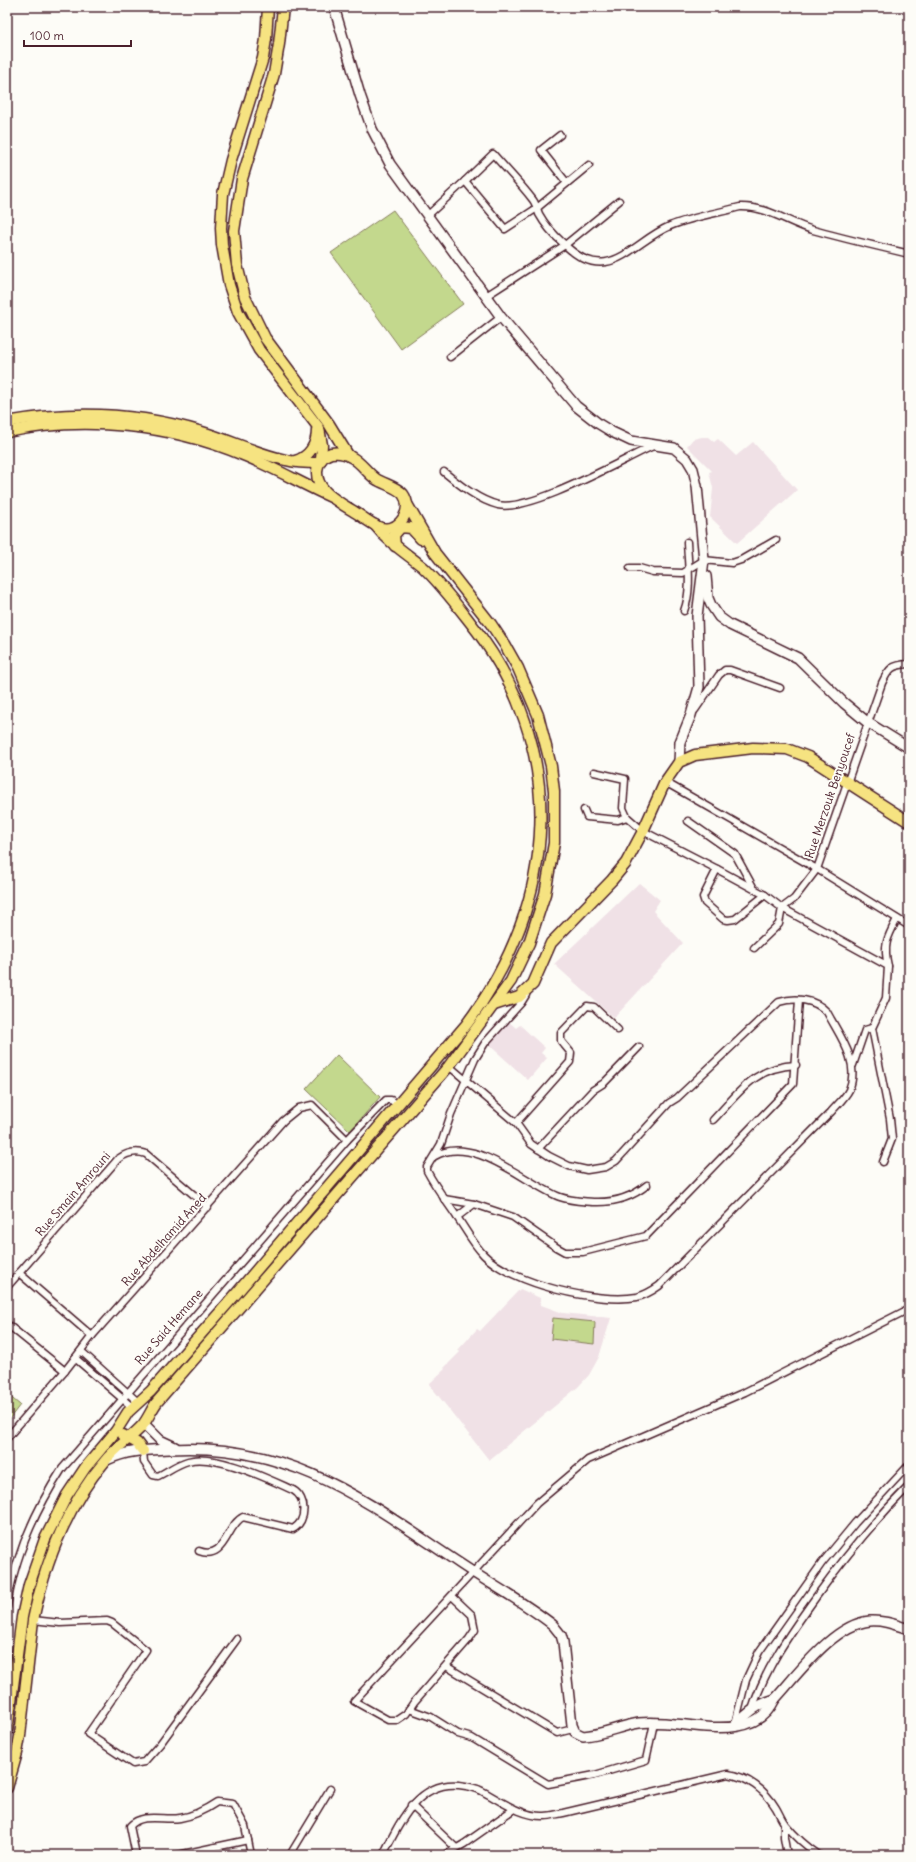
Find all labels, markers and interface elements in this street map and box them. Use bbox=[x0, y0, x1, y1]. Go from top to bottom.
scale bar bbox=[24, 22, 131, 48]
text: 100 m bbox=[30, 28, 64, 43]
street label: Rue Merzouk Benyoucef bbox=[801, 730, 858, 860]
street label: Rue Smain Amrouni bbox=[32, 1148, 113, 1239]
street label: Rue Abdelhamid Aned bbox=[118, 1190, 209, 1289]
street label: Rue Said Hemane bbox=[132, 1286, 206, 1368]

